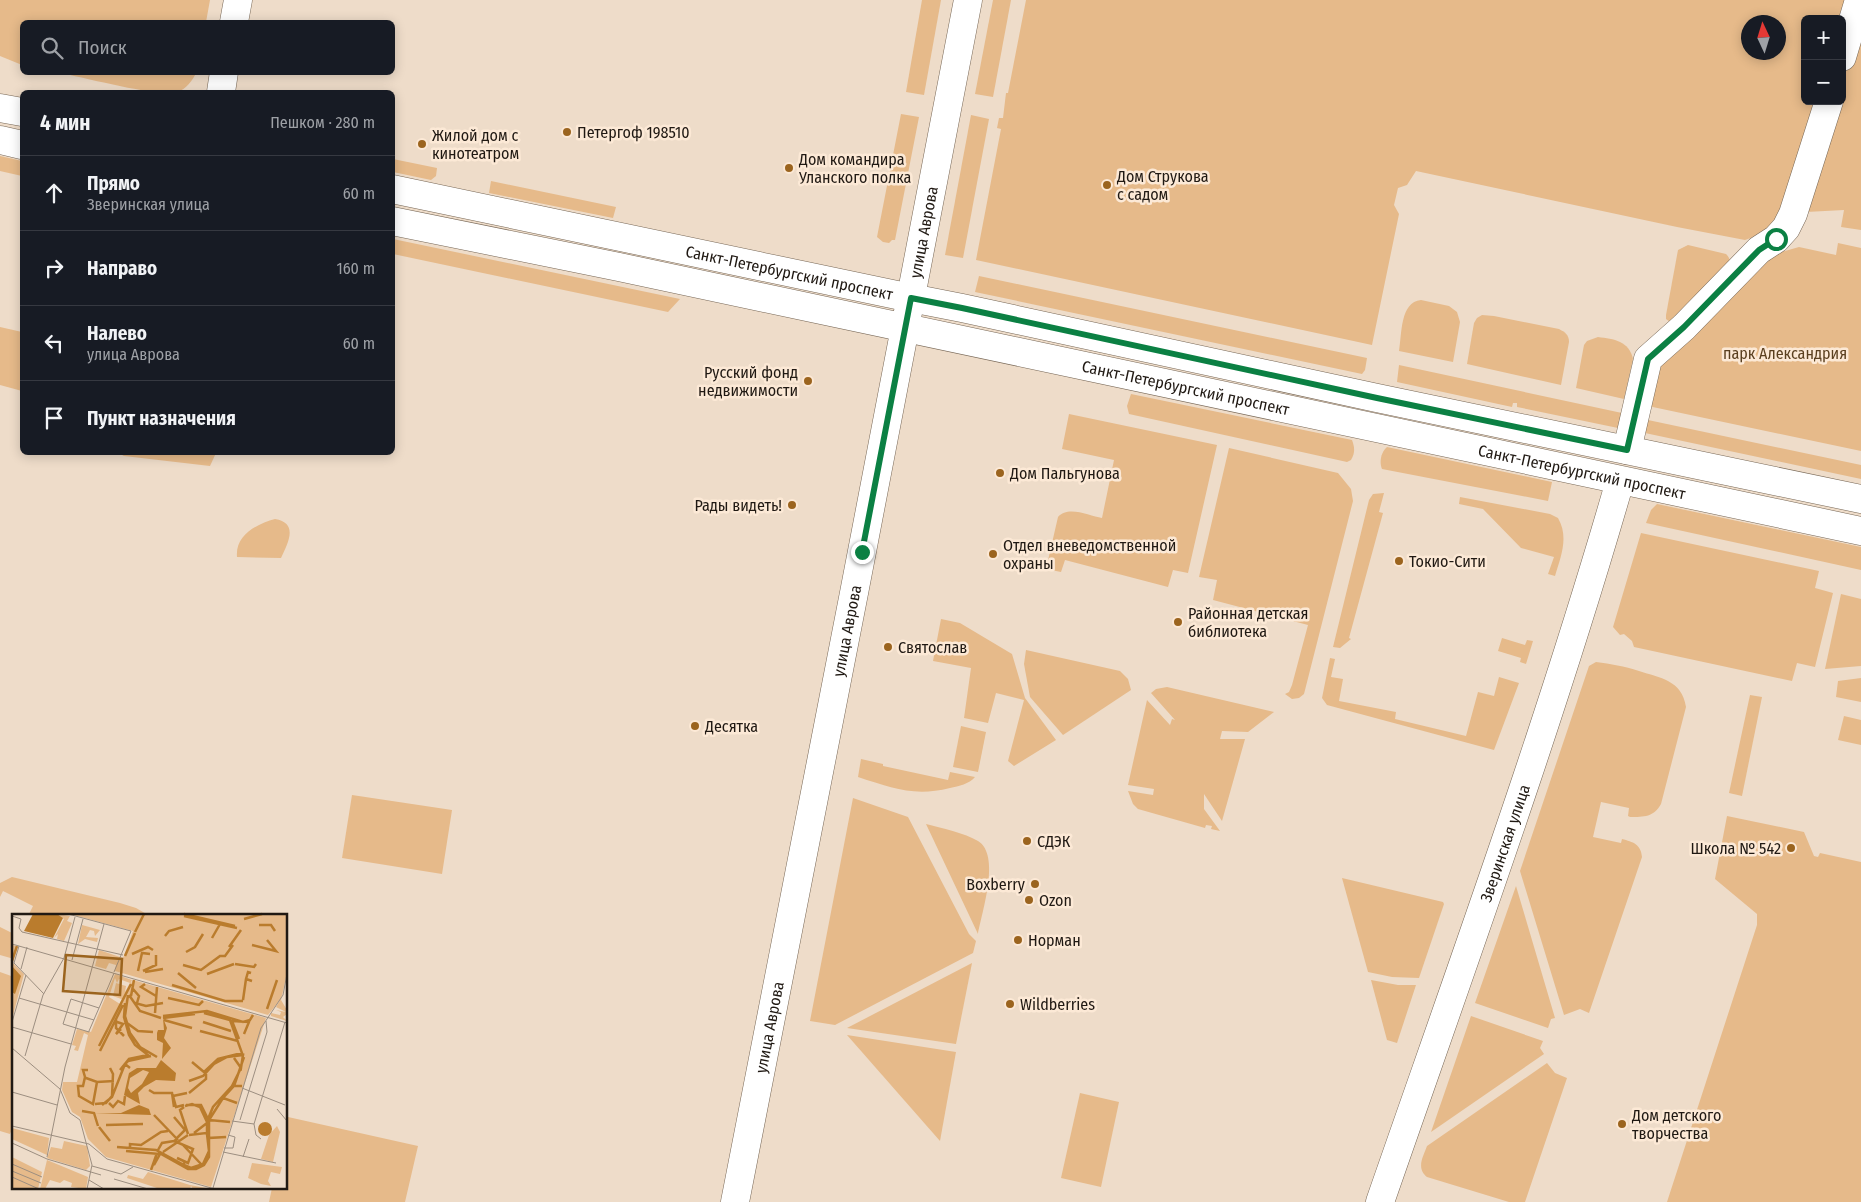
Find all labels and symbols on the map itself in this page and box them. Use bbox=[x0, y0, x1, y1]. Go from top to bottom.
north arrow bbox=[1741, 15, 1786, 60]
place label: Петергоф 198510 bbox=[577, 123, 690, 142]
place label: Жилой дом с кинотеатром bbox=[432, 126, 519, 163]
marker: Петергоф 198510 bbox=[561, 126, 573, 138]
marker: Жилой дом с кинотеатром bbox=[416, 138, 428, 150]
place label: Дом командира Уланского полка bbox=[798, 150, 911, 187]
marker: Дом командира Уланского полка bbox=[783, 162, 795, 174]
place label: Дом Струкова с садом bbox=[1116, 167, 1209, 204]
marker: Дом Струкова с садом bbox=[1101, 179, 1113, 191]
street label: улица Аврова bbox=[906, 185, 942, 280]
route start bbox=[1765, 228, 1788, 251]
street label: Санкт-Петербургский проспект bbox=[684, 242, 895, 304]
park label: парк Александрия bbox=[1723, 344, 1847, 363]
street label: Санкт-Петербургский проспект bbox=[1080, 357, 1291, 419]
place label: Русский фонд недвижимости bbox=[698, 363, 798, 400]
marker: Русский фонд недвижимости bbox=[802, 375, 814, 387]
street label: Санкт-Петербургский проспект bbox=[1476, 441, 1688, 504]
place label: Дом Пальгунова bbox=[1009, 464, 1120, 483]
marker: Дом Пальгунова bbox=[994, 467, 1006, 479]
place label: Рады видеть! bbox=[694, 496, 782, 515]
marker: Рады видеть! bbox=[786, 499, 798, 511]
place label: Отдел вневедомственной охраны bbox=[1003, 536, 1176, 573]
route end bbox=[851, 541, 874, 564]
marker: Отдел вневедомственной охраны bbox=[987, 548, 999, 560]
place label: Токио-Сити bbox=[1409, 552, 1486, 571]
marker: Токио-Сити bbox=[1393, 555, 1405, 567]
street label: улица Аврова bbox=[829, 583, 865, 678]
place label: Районная детская библиотека bbox=[1188, 604, 1309, 641]
marker: Районная детская библиотека bbox=[1172, 616, 1184, 628]
place label: Святослав bbox=[898, 638, 967, 657]
marker: Святослав bbox=[882, 641, 894, 653]
place label: Десятка bbox=[704, 717, 758, 736]
marker: Десятка bbox=[689, 720, 701, 732]
street label: Зверинская улица bbox=[1476, 782, 1534, 904]
place label: СДЭК bbox=[1037, 832, 1071, 851]
marker: СДЭК bbox=[1021, 835, 1033, 847]
place label: Школа № 542 bbox=[1691, 839, 1781, 858]
marker: Школа № 542 bbox=[1785, 842, 1797, 854]
place label: Boxberry bbox=[966, 875, 1026, 894]
marker: Boxberry bbox=[1029, 878, 1041, 890]
place label: Ozon bbox=[1039, 891, 1072, 910]
marker: Ozon bbox=[1023, 894, 1035, 906]
inset map bbox=[12, 914, 288, 1190]
place label: Норман bbox=[1028, 931, 1081, 950]
marker: Норман bbox=[1012, 934, 1024, 946]
street label: улица Аврова bbox=[751, 980, 788, 1075]
place label: Wildberries bbox=[1020, 995, 1095, 1014]
marker: Wildberries bbox=[1004, 998, 1016, 1010]
place label: Дом детского творчества bbox=[1631, 1106, 1721, 1143]
marker: Дом детского творчества bbox=[1616, 1118, 1628, 1130]

